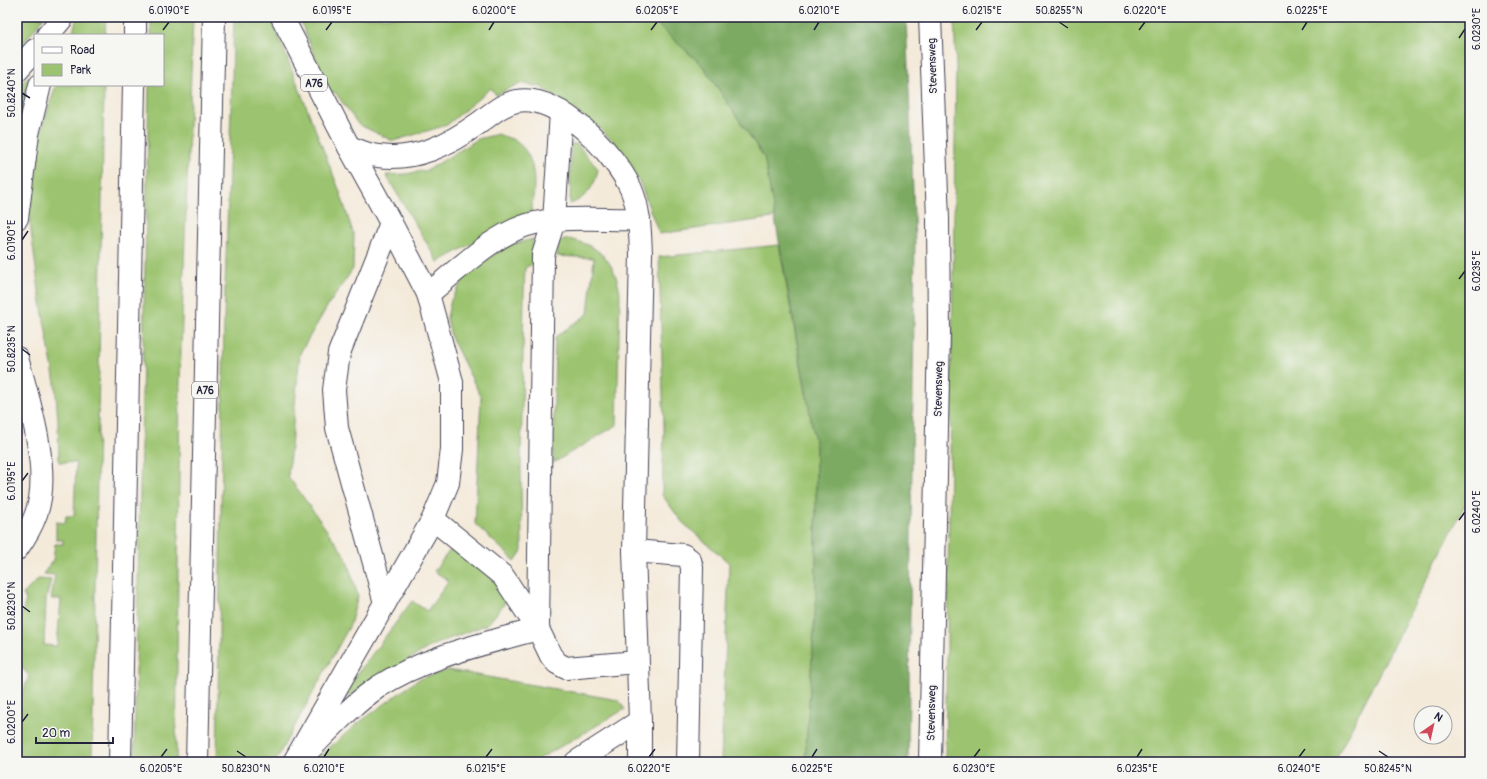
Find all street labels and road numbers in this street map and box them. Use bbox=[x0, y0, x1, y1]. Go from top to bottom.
street label: Stevensweg bbox=[925, 37, 940, 94]
road number: A76 bbox=[301, 75, 327, 91]
street label: Stevensweg bbox=[932, 361, 945, 417]
road number: A76 bbox=[192, 382, 218, 398]
street label: Stevensweg bbox=[925, 685, 938, 741]

